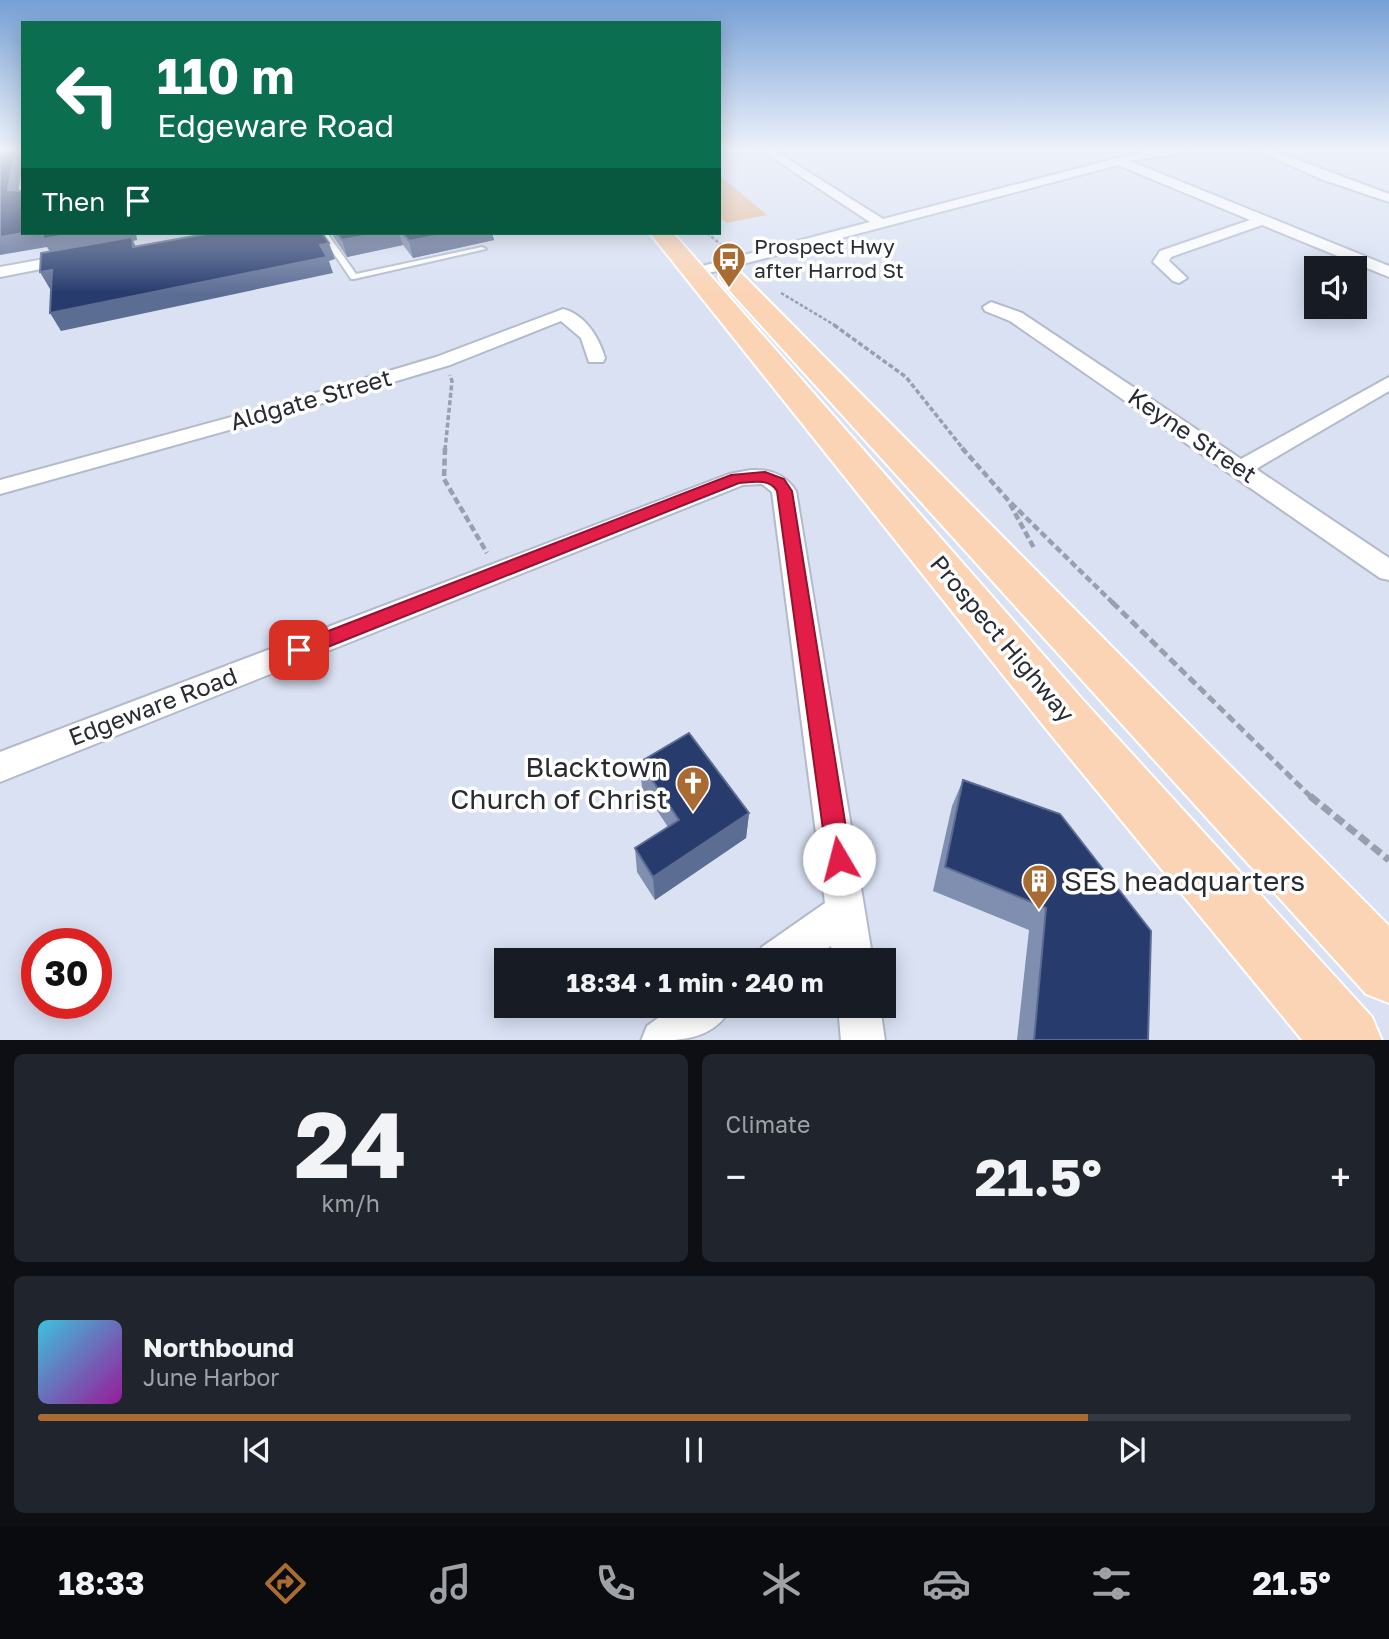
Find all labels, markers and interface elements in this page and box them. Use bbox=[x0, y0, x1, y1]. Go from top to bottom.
text: 110 m bbox=[157, 46, 294, 105]
icon: left bbox=[42, 49, 133, 140]
text: Edgeware Road bbox=[157, 106, 394, 144]
icon: arrive bbox=[119, 182, 157, 220]
text: Then bbox=[42, 186, 105, 217]
place label: Prospect Hwy after Harrod St bbox=[754, 233, 904, 283]
bus stop icon: Prospect Hwy after Harrod St bbox=[710, 240, 748, 289]
map controls bbox=[1304, 256, 1367, 319]
button: sound bbox=[1304, 256, 1367, 319]
street label: Aldgate Street bbox=[227, 362, 395, 435]
street label: Keyne Street bbox=[1123, 381, 1263, 488]
street label: Prospect Highway bbox=[925, 549, 1081, 727]
pin bbox=[269, 620, 329, 680]
icon: arrive bbox=[280, 631, 318, 669]
street label: Edgeware Road bbox=[64, 660, 241, 751]
place label: Blacktown Church of Christ bbox=[450, 750, 668, 815]
church icon: Blacktown Church of Christ bbox=[674, 764, 712, 813]
position arrow bbox=[802, 822, 876, 896]
building icon: SES headquarters bbox=[1020, 862, 1058, 911]
place label: SES headquarters bbox=[1064, 864, 1305, 897]
speed limit sign: 30 bbox=[21, 928, 112, 1019]
text: 18:34 · 1 min · 240 m bbox=[567, 967, 823, 998]
text: 24 bbox=[295, 1089, 407, 1198]
text: Climate bbox=[726, 1110, 810, 1138]
text: 21.5° bbox=[975, 1145, 1102, 1207]
text: − bbox=[726, 1154, 746, 1199]
text: + bbox=[1330, 1154, 1351, 1199]
text: km/h bbox=[321, 1189, 380, 1217]
text: Northbound bbox=[143, 1332, 294, 1363]
text: June Harbor bbox=[143, 1363, 279, 1391]
icon: previous bbox=[238, 1431, 276, 1469]
icon: pause bbox=[675, 1431, 713, 1469]
icon: next bbox=[1113, 1431, 1151, 1469]
icon: directions bbox=[261, 1559, 310, 1608]
icon: music bbox=[426, 1559, 475, 1608]
icon: phone bbox=[591, 1559, 640, 1608]
icon: climate bbox=[757, 1559, 806, 1608]
icon: car bbox=[922, 1559, 971, 1608]
icon: filters bbox=[1087, 1559, 1136, 1608]
text: 18:33 bbox=[58, 1564, 144, 1602]
text: 21.5° bbox=[1253, 1564, 1331, 1602]

